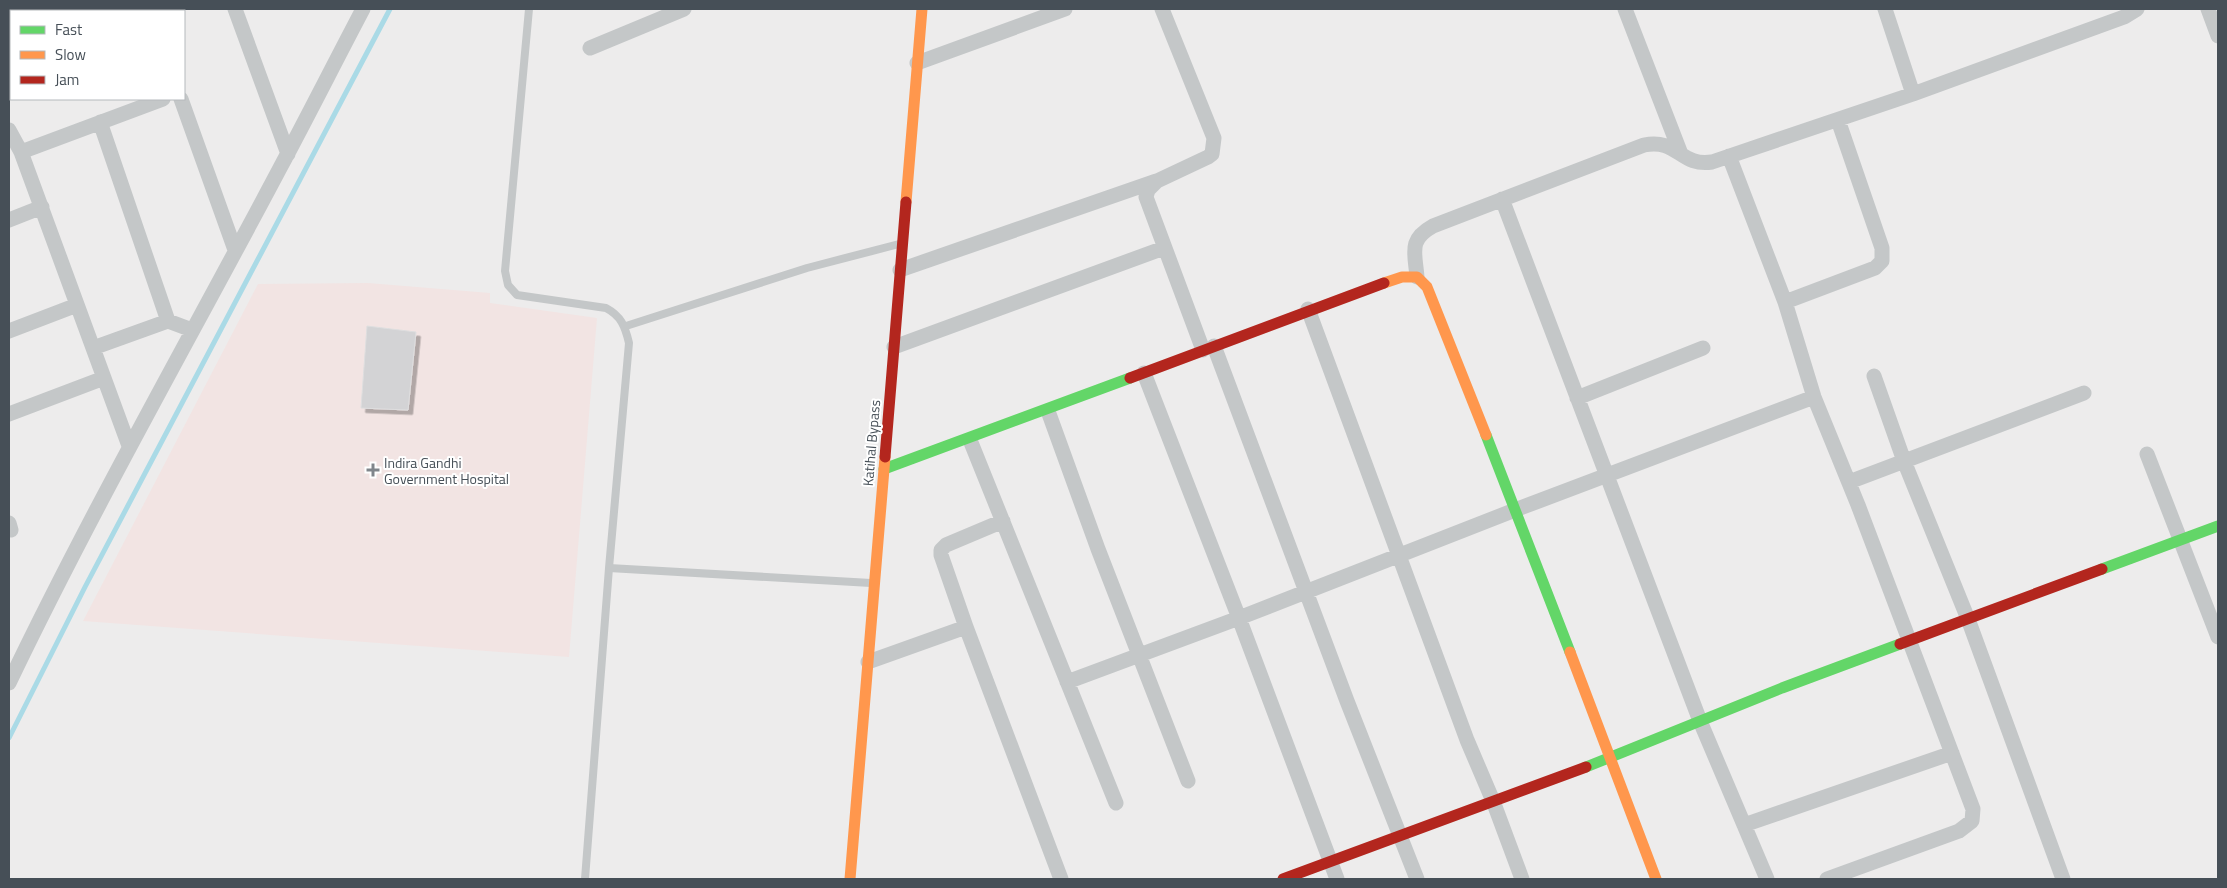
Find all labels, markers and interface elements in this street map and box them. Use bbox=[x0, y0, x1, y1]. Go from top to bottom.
legend bbox=[10, 10, 185, 100]
text: Fast bbox=[55, 18, 83, 41]
text: Slow bbox=[55, 43, 86, 66]
text: Jam bbox=[55, 68, 79, 91]
street label: Katihal Bypass bbox=[857, 399, 885, 487]
place label: Indira Gandhi Government Hospital bbox=[384, 452, 509, 489]
marker: Indira Gandhi Government Hospital bbox=[366, 463, 380, 477]

